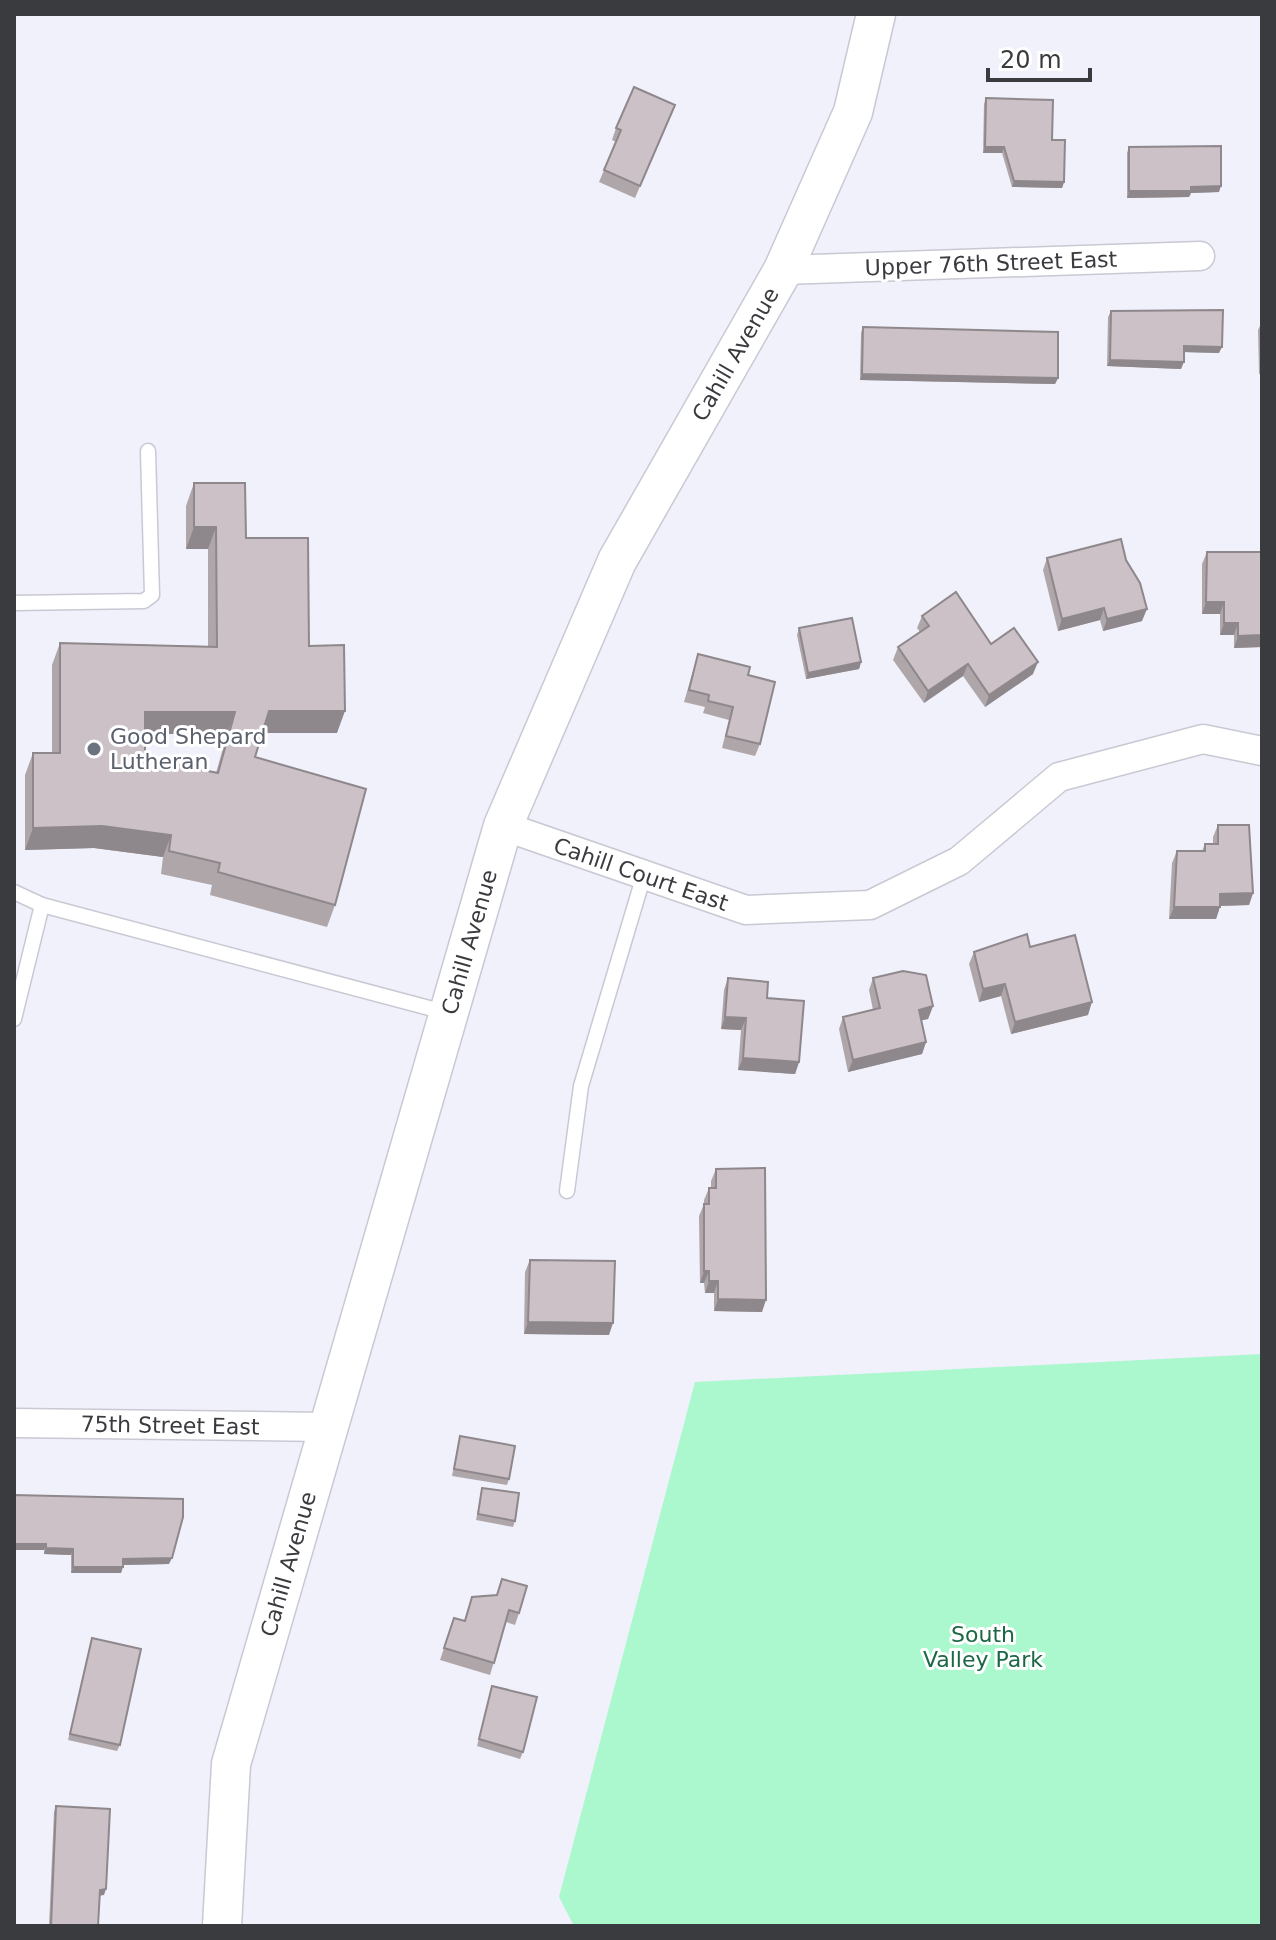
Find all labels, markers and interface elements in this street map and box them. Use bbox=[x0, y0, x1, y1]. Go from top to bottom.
scale bar bbox=[988, 32, 1090, 82]
text: 20 m bbox=[1000, 46, 1062, 74]
street label: Upper 76th Street East bbox=[864, 247, 1118, 280]
street label: Cahill Avenue bbox=[687, 283, 784, 425]
place label: Good Shepard Lutheran bbox=[110, 724, 266, 774]
marker: Good Shepard Lutheran bbox=[85, 740, 103, 758]
street label: Cahill Court East bbox=[550, 833, 732, 916]
street label: Cahill Avenue bbox=[437, 867, 502, 1018]
street label: 75th Street East bbox=[80, 1411, 260, 1440]
street label: Cahill Avenue bbox=[256, 1489, 321, 1640]
park label: South Valley Park bbox=[923, 1622, 1043, 1672]

